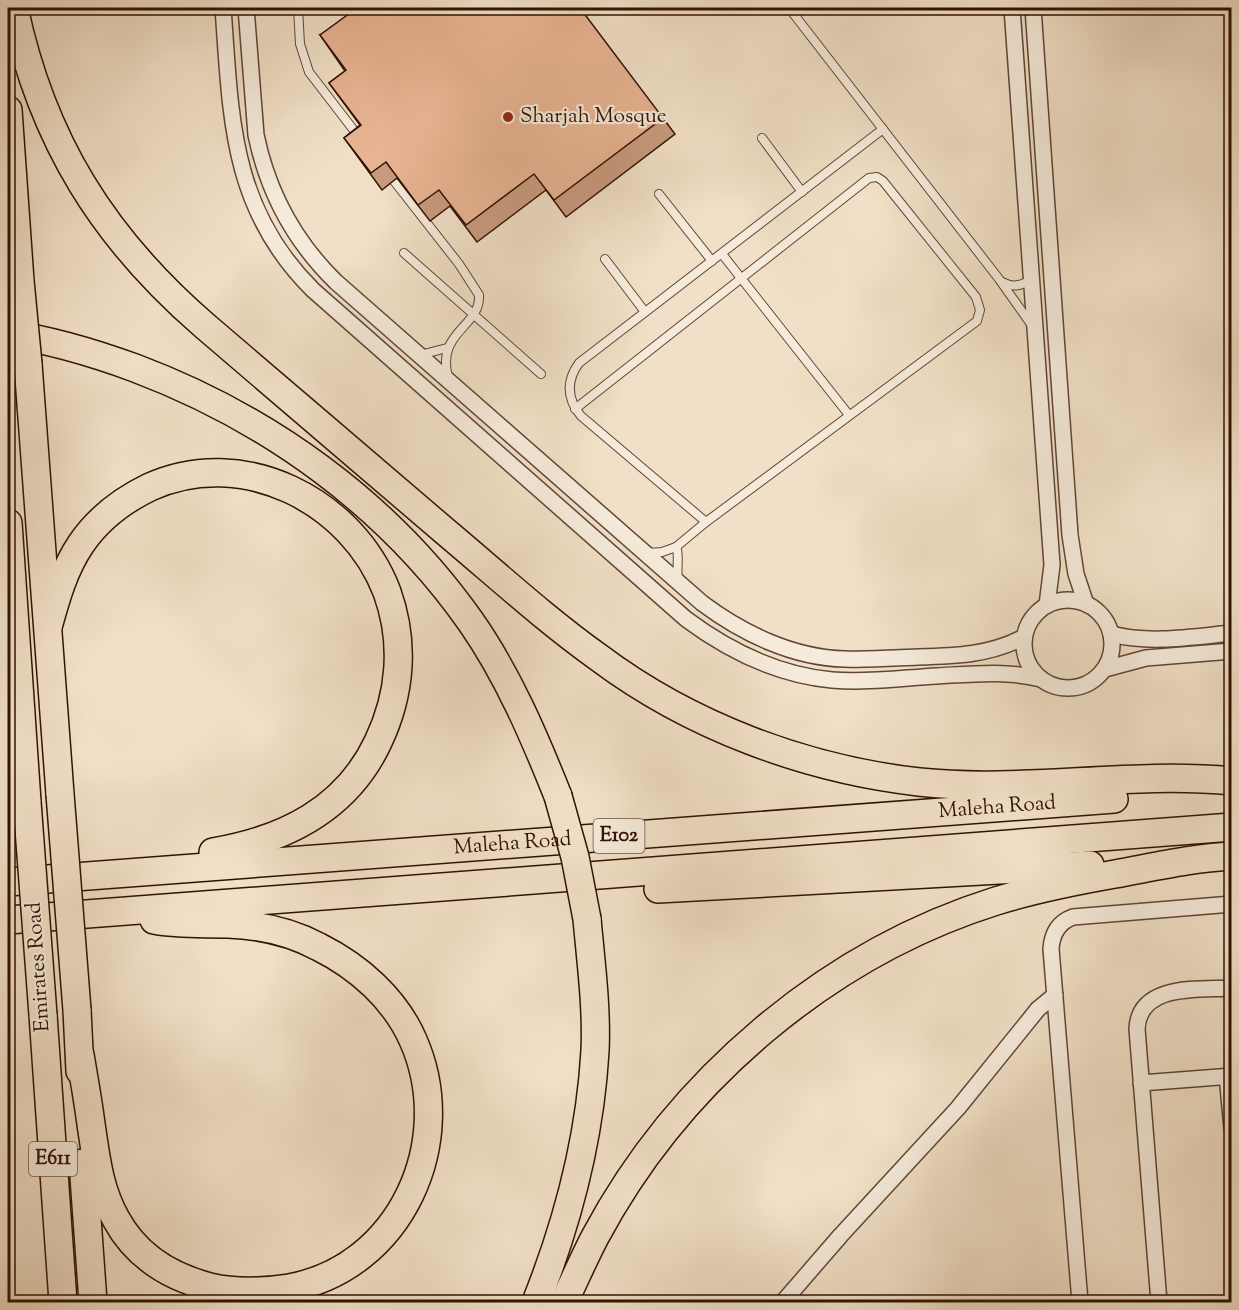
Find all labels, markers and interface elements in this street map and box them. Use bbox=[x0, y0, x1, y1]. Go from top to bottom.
place label: Sharjah Mosque bbox=[520, 102, 667, 132]
marker: Sharjah Mosque bbox=[501, 110, 515, 124]
street label: Maleha Road bbox=[937, 788, 1057, 827]
road number: E102 bbox=[594, 819, 644, 853]
street label: Maleha Road bbox=[453, 825, 573, 864]
street label: Emirates Road bbox=[19, 901, 59, 1033]
road number: E611 bbox=[29, 1142, 77, 1176]

